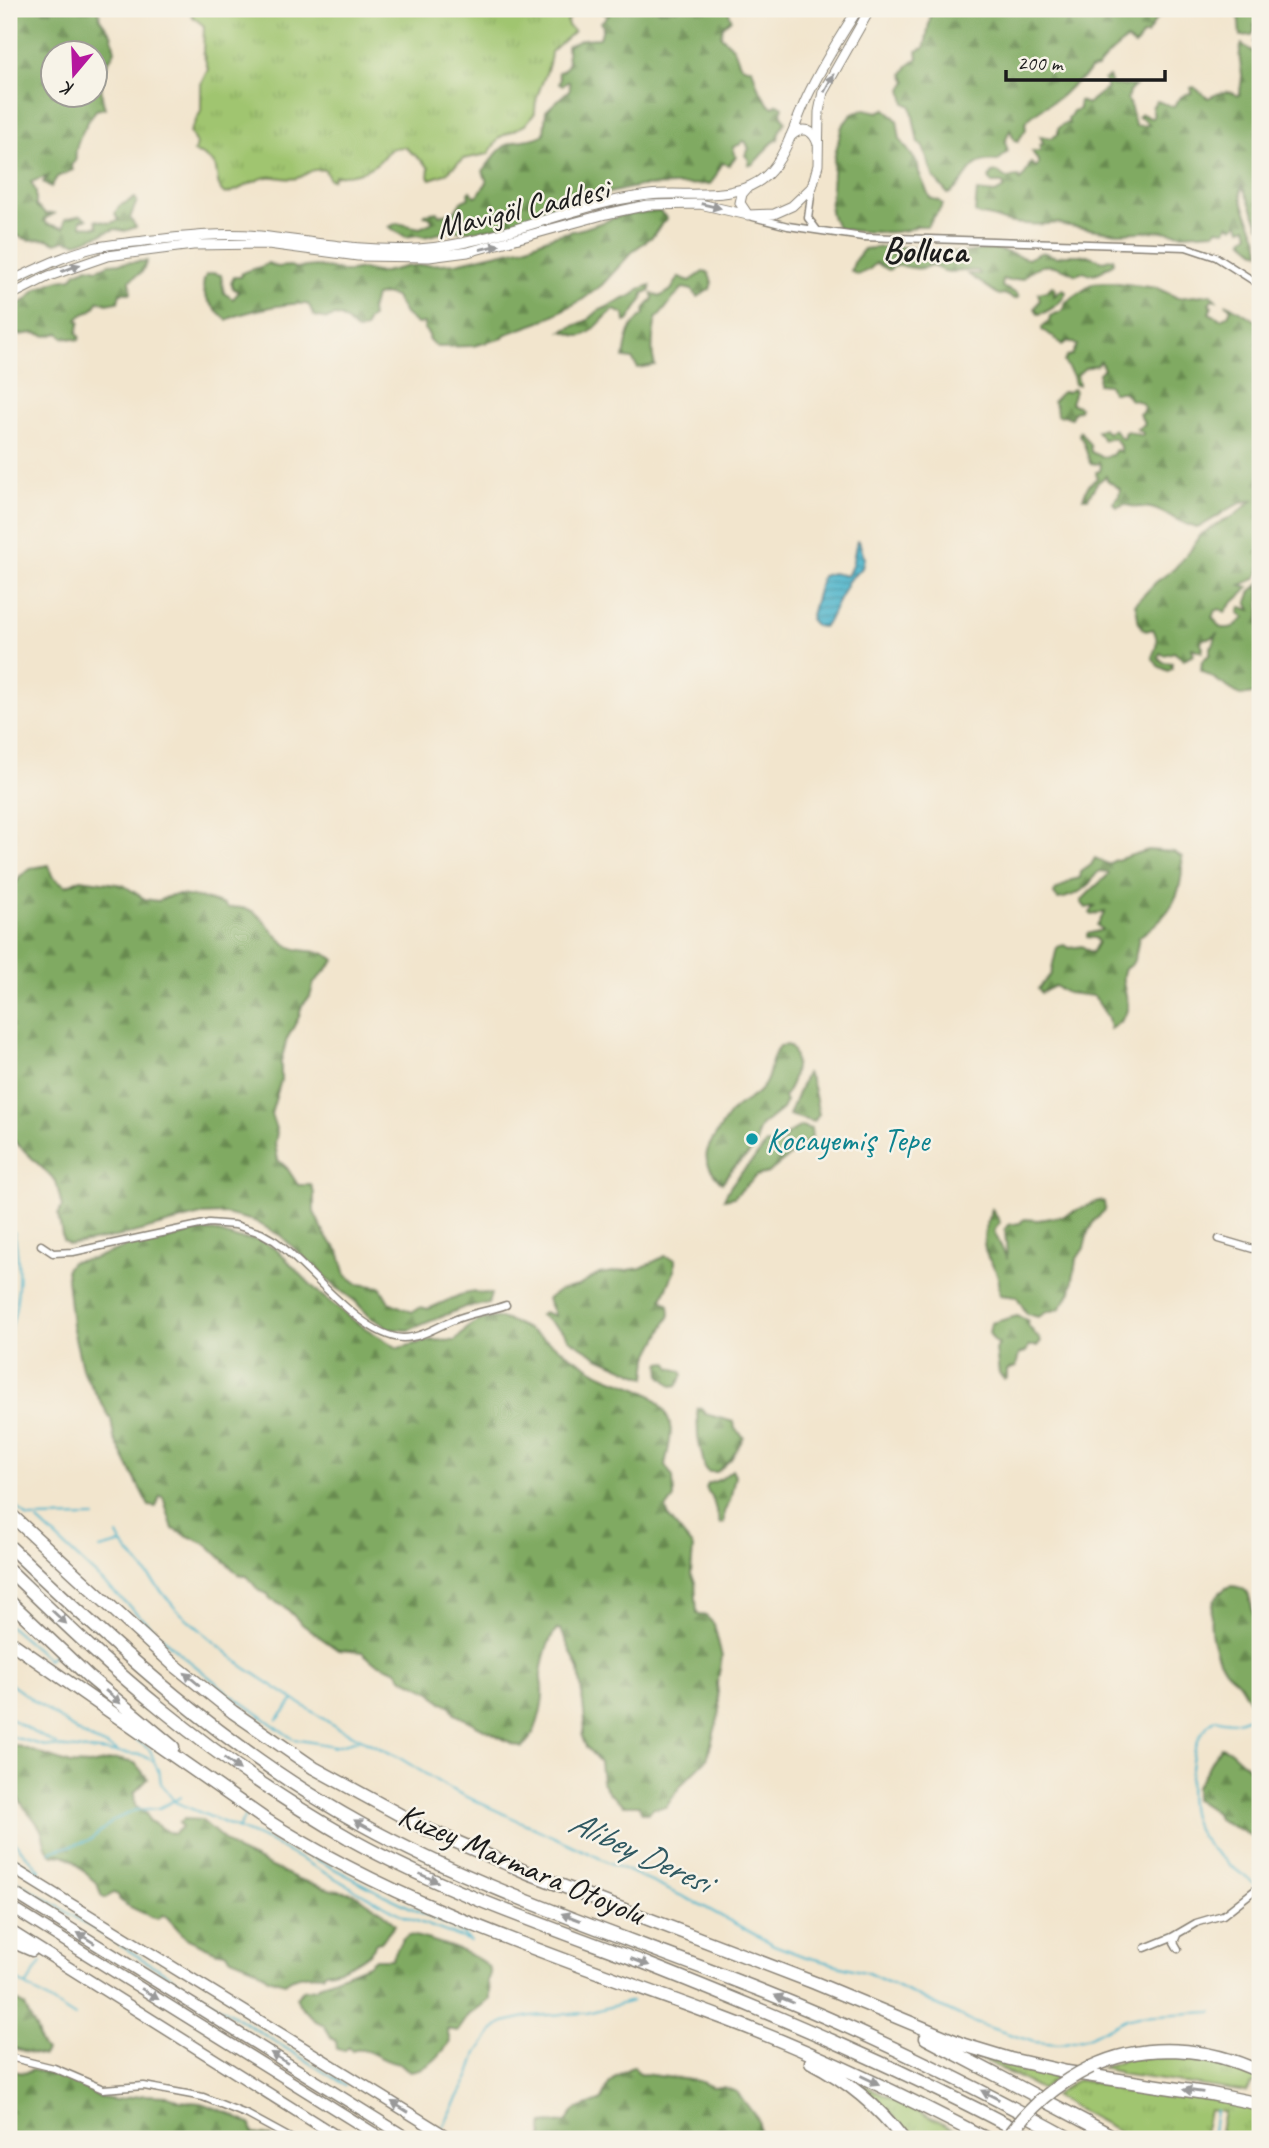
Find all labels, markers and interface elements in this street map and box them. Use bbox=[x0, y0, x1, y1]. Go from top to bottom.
north arrow bbox=[38, 38, 108, 108]
scale bar bbox=[1006, 38, 1166, 82]
text: 200 m bbox=[1017, 50, 1064, 76]
one-way arrow bbox=[823, 73, 834, 93]
text: K bbox=[56, 75, 77, 102]
street label: Mavigöl Caddesi bbox=[432, 167, 616, 248]
one-way arrow bbox=[700, 201, 722, 212]
district label: Bolluca bbox=[883, 228, 971, 273]
one-way arrow bbox=[479, 241, 501, 252]
one-way arrow bbox=[60, 262, 81, 273]
place label: Kocayemiş Tepe bbox=[766, 1119, 932, 1161]
marker: Kocayemiş Tepe bbox=[744, 1131, 760, 1147]
one-way arrow bbox=[50, 1609, 68, 1625]
one-way arrow bbox=[183, 1672, 200, 1687]
one-way arrow bbox=[104, 1689, 122, 1705]
one-way arrow bbox=[223, 1756, 241, 1771]
street label: Kuzey Marmara Otoyolu bbox=[392, 1793, 652, 1935]
water label: Alibey Deresi bbox=[562, 1799, 725, 1907]
one-way arrow bbox=[354, 1819, 373, 1831]
one-way arrow bbox=[419, 1872, 439, 1884]
one-way arrow bbox=[561, 1911, 582, 1922]
one-way arrow bbox=[77, 1931, 96, 1944]
one-way arrow bbox=[630, 1956, 651, 1967]
one-way arrow bbox=[140, 1988, 160, 2001]
one-way arrow bbox=[773, 1994, 794, 2005]
one-way arrow bbox=[270, 2052, 289, 2065]
one-way arrow bbox=[860, 2075, 880, 2086]
one-way arrow bbox=[1182, 2085, 1204, 2096]
one-way arrow bbox=[979, 2090, 999, 2102]
one-way arrow bbox=[390, 2101, 409, 2114]

